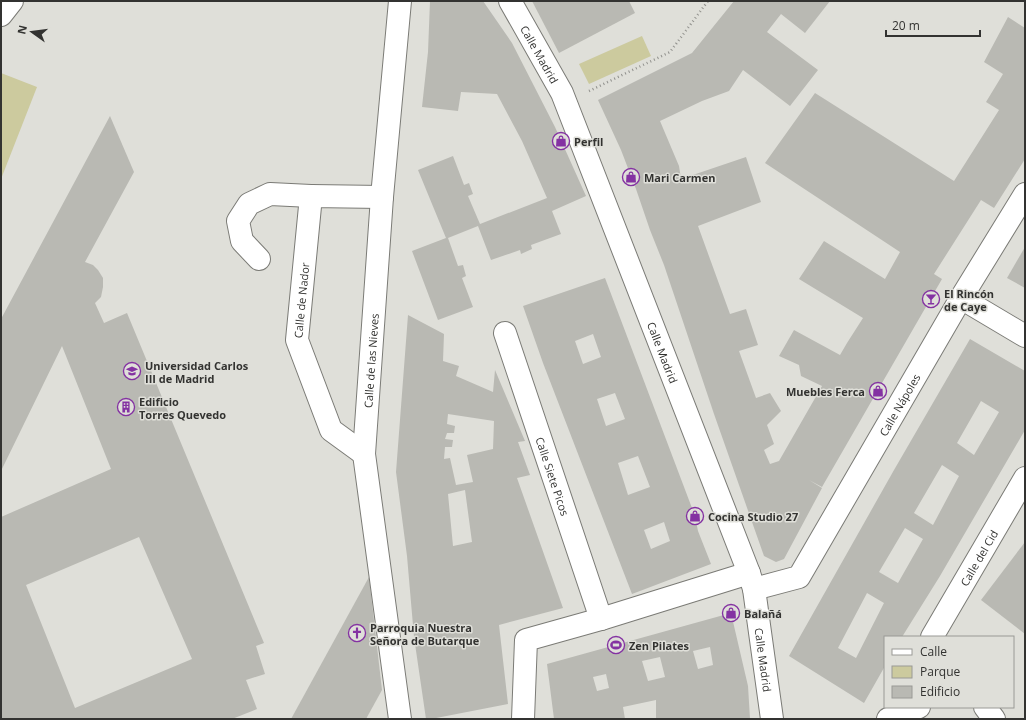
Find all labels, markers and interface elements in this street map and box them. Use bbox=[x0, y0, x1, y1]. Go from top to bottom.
north arrow bbox=[12, 12, 52, 52]
scale bar bbox=[886, 12, 980, 38]
text: 20 m bbox=[892, 17, 920, 34]
street label: Calle Madrid bbox=[518, 22, 562, 86]
text: N bbox=[13, 23, 30, 36]
shop icon: Perfil bbox=[551, 131, 571, 151]
place label: Perfil bbox=[574, 134, 603, 149]
shop icon: Mari Carmen bbox=[621, 167, 641, 187]
place label: Mari Carmen bbox=[644, 170, 715, 185]
street label: Calle de Nador bbox=[290, 261, 312, 339]
place label: El Rincón de Caye bbox=[944, 286, 994, 314]
bar icon: El Rincón de Caye bbox=[921, 289, 941, 309]
street label: Calle de las Nieves bbox=[360, 313, 381, 408]
street label: Calle Madrid bbox=[644, 320, 682, 385]
place label: Universidad Carlos III de Madrid bbox=[145, 358, 249, 386]
school or university icon: Universidad Carlos III de Madrid bbox=[122, 361, 142, 381]
street label: Calle Nápoles bbox=[875, 371, 923, 438]
shop icon: Muebles Ferca bbox=[868, 381, 888, 401]
place label: Muebles Ferca bbox=[786, 384, 865, 399]
place label: Edificio Torres Quevedo bbox=[139, 394, 226, 422]
building icon: Edificio Torres Quevedo bbox=[116, 397, 136, 417]
street label: Calle Siete Picos bbox=[533, 435, 573, 518]
shop icon: Cocina Studio 27 bbox=[685, 506, 705, 526]
place label: Cocina Studio 27 bbox=[708, 509, 798, 524]
street label: Calle del Cid bbox=[956, 527, 1001, 588]
shop icon: Balañá bbox=[721, 603, 741, 623]
place label: Balañá bbox=[744, 606, 782, 621]
place label: Parroquia Nuestra Señora de Butarque bbox=[370, 620, 480, 648]
church icon: Parroquia Nuestra Señora de Butarque bbox=[347, 623, 367, 643]
street label: Calle Madrid bbox=[752, 627, 776, 693]
sports icon: Zen Pilates bbox=[606, 635, 626, 655]
legend bbox=[884, 636, 1014, 708]
place label: Zen Pilates bbox=[629, 638, 689, 653]
text: Calle bbox=[920, 643, 947, 660]
text: Parque bbox=[920, 663, 960, 680]
text: Edificio bbox=[920, 683, 960, 700]

